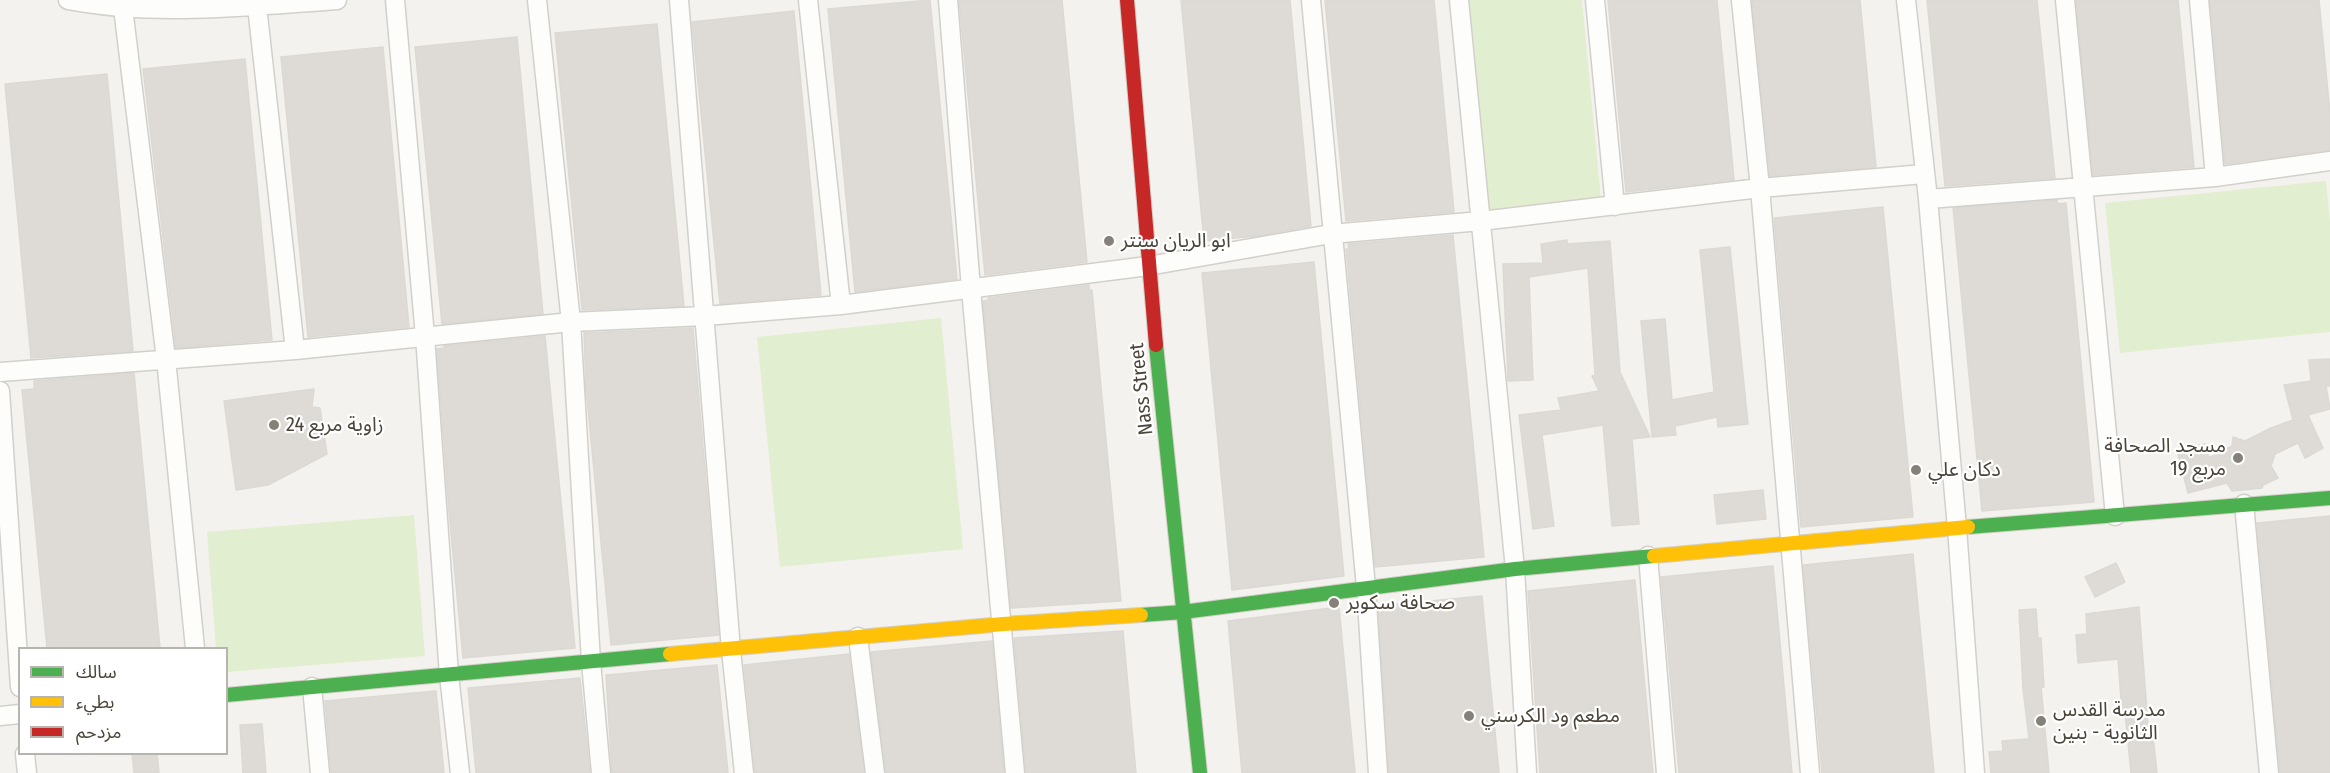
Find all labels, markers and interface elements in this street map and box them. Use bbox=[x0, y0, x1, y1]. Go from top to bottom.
place label: ابو الريان سنتر bbox=[1121, 229, 1231, 253]
marker: ابو الريان سنتر bbox=[1102, 234, 1116, 248]
street label: Nass Street bbox=[1125, 342, 1159, 436]
place label: زاوية مربع 24 bbox=[286, 413, 384, 437]
marker: زاوية مربع 24 bbox=[267, 418, 281, 432]
place label: مسجد الصحافة مربع 19 bbox=[2104, 434, 2226, 481]
marker: مسجد الصحافة مربع 19 bbox=[2231, 451, 2245, 465]
place label: دكان علي bbox=[1928, 458, 2001, 482]
marker: دكان علي bbox=[1909, 463, 1923, 477]
place label: صحافة سكوير bbox=[1346, 591, 1455, 615]
marker: صحافة سكوير bbox=[1327, 596, 1341, 610]
legend bbox=[18, 647, 228, 755]
text: سالك bbox=[76, 661, 117, 683]
text: بطيء bbox=[76, 691, 114, 713]
place label: مدرسة القدس الثانوية - بنين bbox=[2053, 698, 2166, 745]
place label: مطعم ود الكرسني bbox=[1481, 704, 1620, 728]
marker: مطعم ود الكرسني bbox=[1462, 709, 1476, 723]
marker: مدرسة القدس الثانوية - بنين bbox=[2034, 714, 2048, 728]
text: مزدحم bbox=[76, 721, 121, 743]

